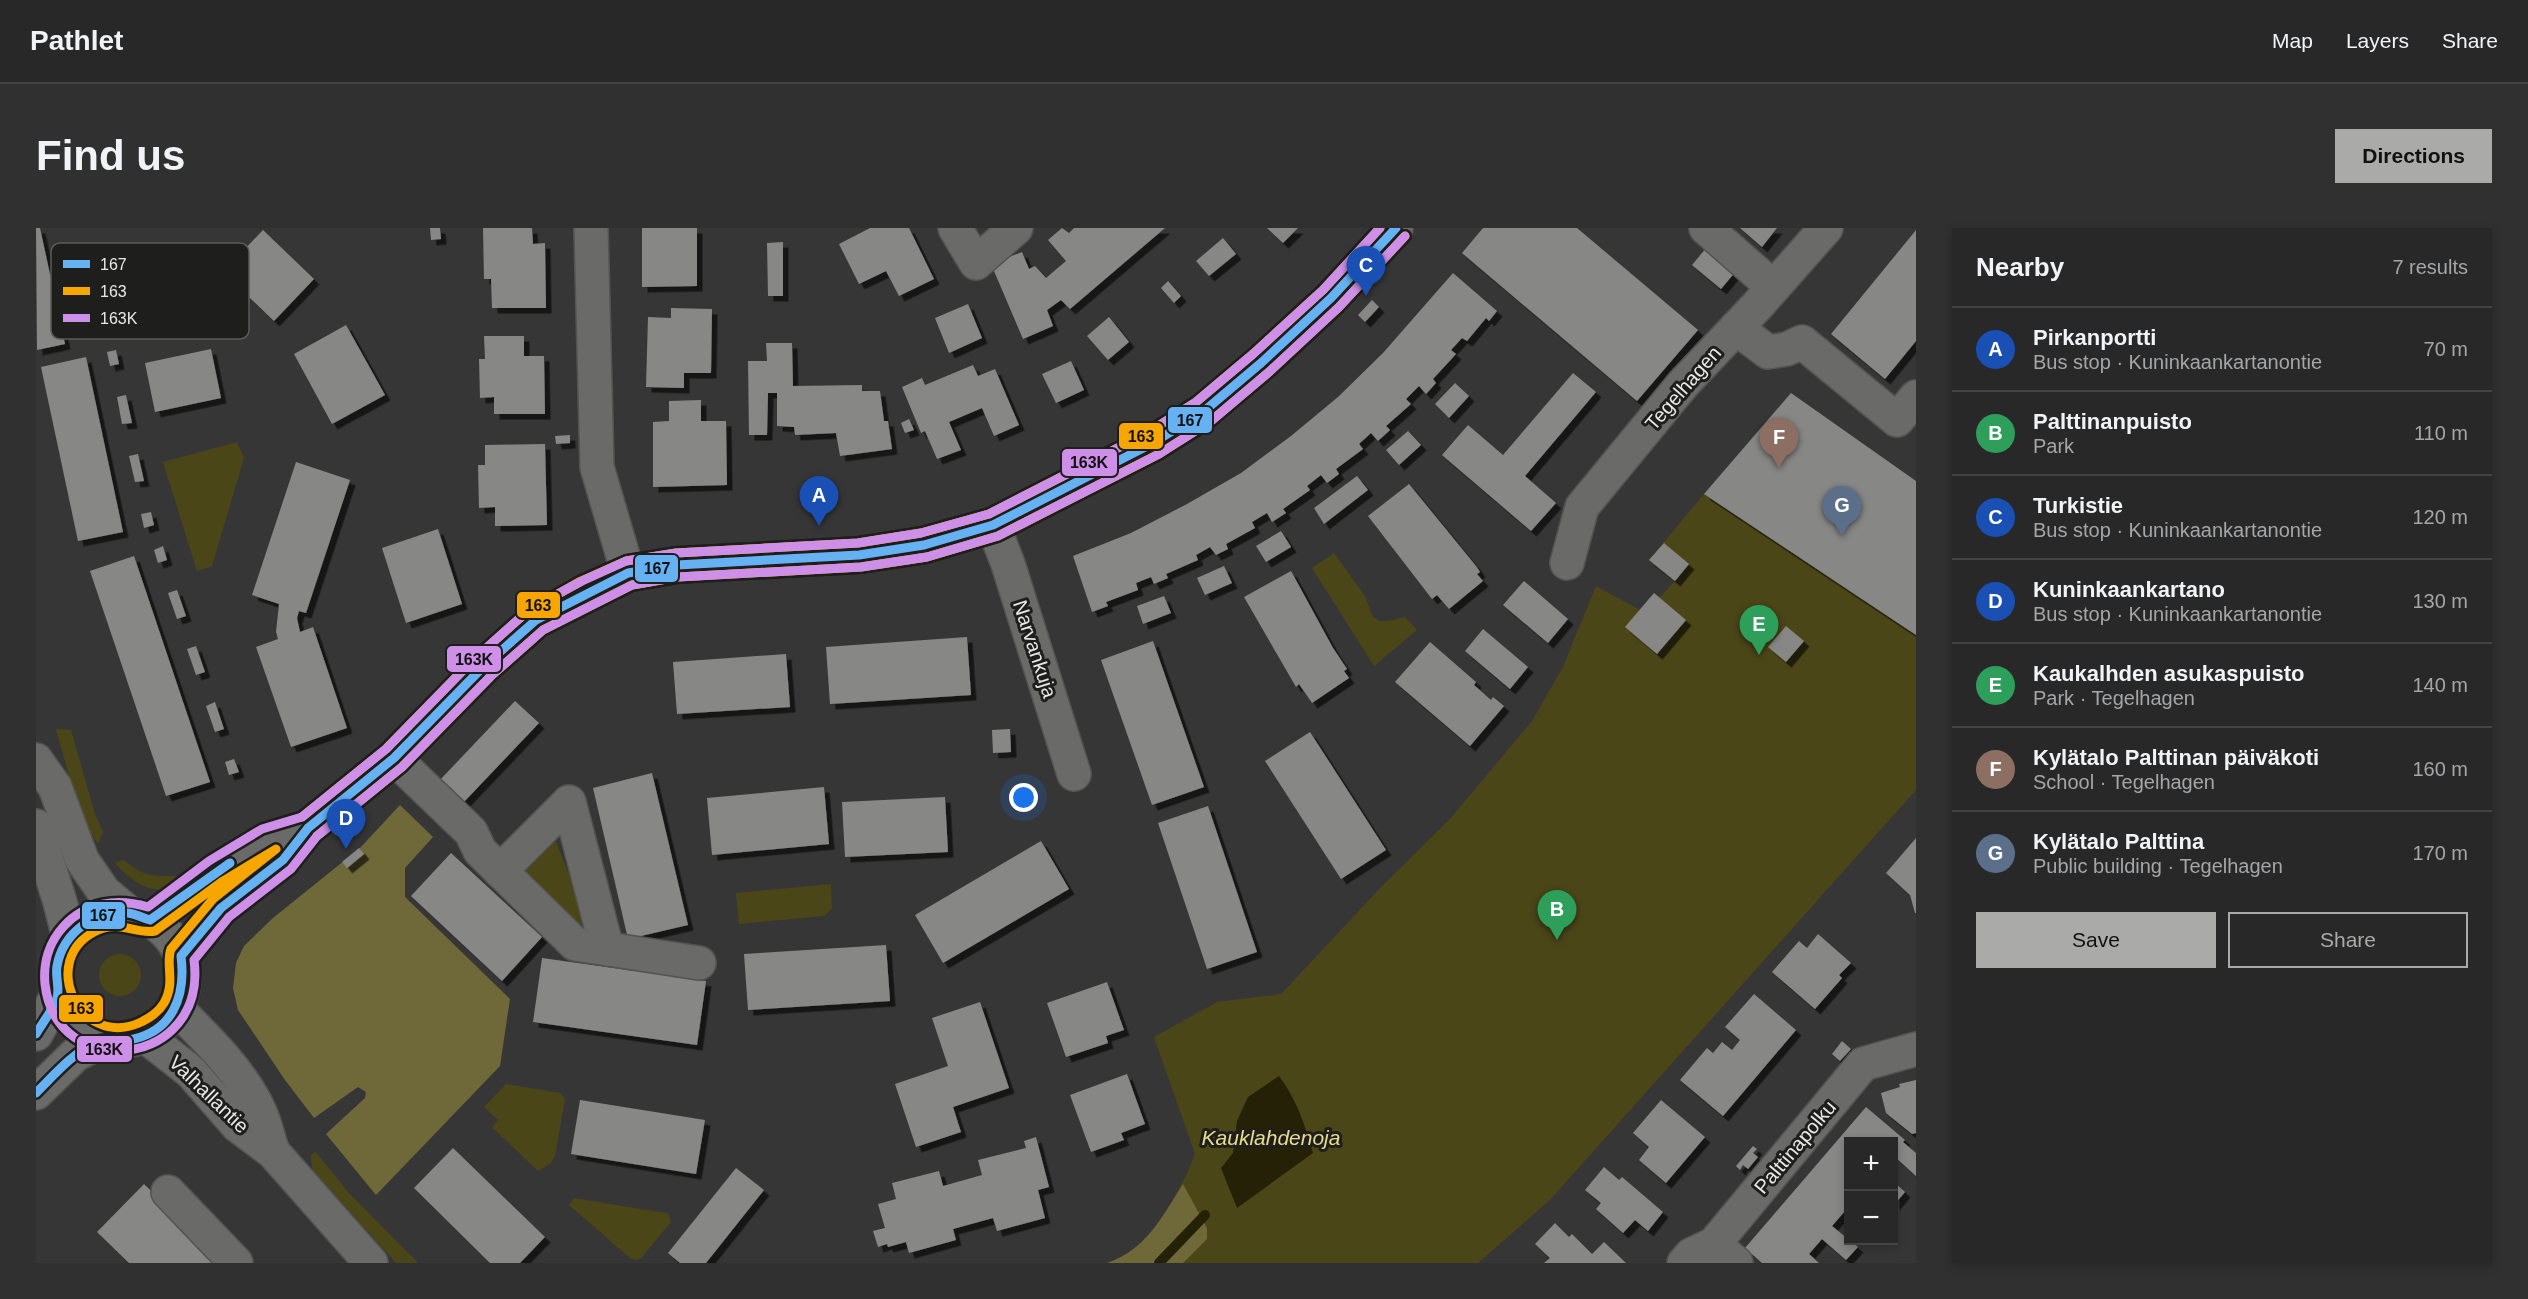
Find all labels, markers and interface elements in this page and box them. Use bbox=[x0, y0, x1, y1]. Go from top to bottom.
text: Pathlet bbox=[30, 25, 123, 56]
text: Map bbox=[2272, 29, 2313, 52]
text: Layers bbox=[2346, 29, 2409, 52]
text: Share bbox=[2442, 29, 2498, 52]
button: Directions bbox=[2335, 129, 2492, 183]
text: Find us bbox=[36, 132, 185, 179]
legend bbox=[51, 243, 249, 339]
pin: C bbox=[1346, 247, 1386, 296]
text: Nearby bbox=[1976, 252, 2064, 282]
text: 167 bbox=[100, 256, 127, 273]
text: 7 results bbox=[2392, 256, 2468, 278]
text: 163 bbox=[100, 283, 127, 300]
text: 163K bbox=[100, 310, 138, 327]
text: Pirkanportti bbox=[2033, 325, 2156, 350]
text: A bbox=[1988, 338, 2003, 360]
text: 70 m bbox=[2424, 338, 2468, 360]
street label: Tegelhagen bbox=[1641, 342, 1725, 434]
text: Bus stop · Kuninkaankartanontie bbox=[2033, 351, 2322, 373]
line badge: 167 bbox=[1167, 406, 1213, 434]
text: Palttinanpuisto bbox=[2033, 409, 2192, 434]
text: 167 bbox=[1177, 412, 1203, 429]
pin: F bbox=[1760, 418, 1798, 468]
line badge: 163 bbox=[1118, 422, 1164, 450]
text: B bbox=[1988, 422, 2003, 444]
text: 110 m bbox=[2414, 422, 2468, 444]
text: 163 bbox=[1128, 428, 1154, 445]
text: Park bbox=[2033, 435, 2074, 457]
line badge: 163K bbox=[1061, 448, 1118, 477]
text: 163K bbox=[1070, 454, 1109, 471]
pin: A bbox=[800, 476, 838, 526]
pin: G bbox=[1822, 486, 1862, 536]
text: Turkistie bbox=[2033, 493, 2123, 518]
text: C bbox=[1988, 506, 2003, 528]
text: 120 m bbox=[2412, 506, 2468, 528]
text: Bus stop · Kuninkaankartanontie bbox=[2033, 519, 2322, 541]
line badge: 167 bbox=[634, 554, 679, 583]
text: 167 bbox=[644, 560, 670, 577]
text: Kuninkaankartano bbox=[2033, 577, 2225, 602]
text: D bbox=[1988, 590, 2003, 612]
text: 130 m bbox=[2412, 590, 2468, 612]
line badge: 163 bbox=[516, 591, 561, 619]
text: 163 bbox=[525, 597, 551, 614]
street label: Narvankuja bbox=[1009, 597, 1061, 701]
text: Bus stop · Kuninkaankartanontie bbox=[2033, 603, 2322, 625]
pin: E bbox=[1740, 606, 1778, 655]
line badge: 163K bbox=[446, 645, 502, 673]
text: 163K bbox=[455, 651, 494, 668]
text: Kaukalhden asukaspuisto bbox=[2033, 661, 2304, 686]
text: E bbox=[1989, 674, 2002, 696]
text: 140 m bbox=[2412, 674, 2468, 696]
text: Park · Tegelhagen bbox=[2033, 687, 2195, 709]
text: Kylätalo Palttinan päiväkoti bbox=[2033, 745, 2319, 770]
text: F bbox=[1989, 758, 2002, 780]
text: 160 m bbox=[2412, 758, 2468, 780]
text: School · Tegelhagen bbox=[2033, 771, 2215, 793]
your location bbox=[1009, 783, 1038, 812]
pin: D bbox=[326, 800, 366, 849]
text: Kylätalo Palttina bbox=[2033, 829, 2204, 854]
text: G bbox=[1988, 842, 2003, 864]
text: 170 m bbox=[2412, 842, 2468, 864]
text: Public building · Tegelhagen bbox=[2033, 855, 2283, 877]
pin: B bbox=[1538, 890, 1576, 940]
line badge: 167 bbox=[81, 901, 126, 930]
text: 167 bbox=[90, 907, 116, 924]
button: Save bbox=[1976, 912, 2216, 968]
button: Share bbox=[2228, 912, 2468, 968]
line badge: 163 bbox=[58, 994, 104, 1023]
text: 163 bbox=[68, 1000, 94, 1017]
line badge: 163K bbox=[76, 1035, 133, 1063]
text: 163K bbox=[85, 1041, 124, 1058]
street label: Valhallantie bbox=[165, 1051, 253, 1137]
street label: Palttinapolku bbox=[1750, 1096, 1840, 1198]
water label: Kauklahdenoja bbox=[1202, 1126, 1340, 1149]
map controls bbox=[1844, 1137, 1898, 1245]
button: + bbox=[1844, 1137, 1898, 1191]
button: − bbox=[1844, 1191, 1898, 1245]

